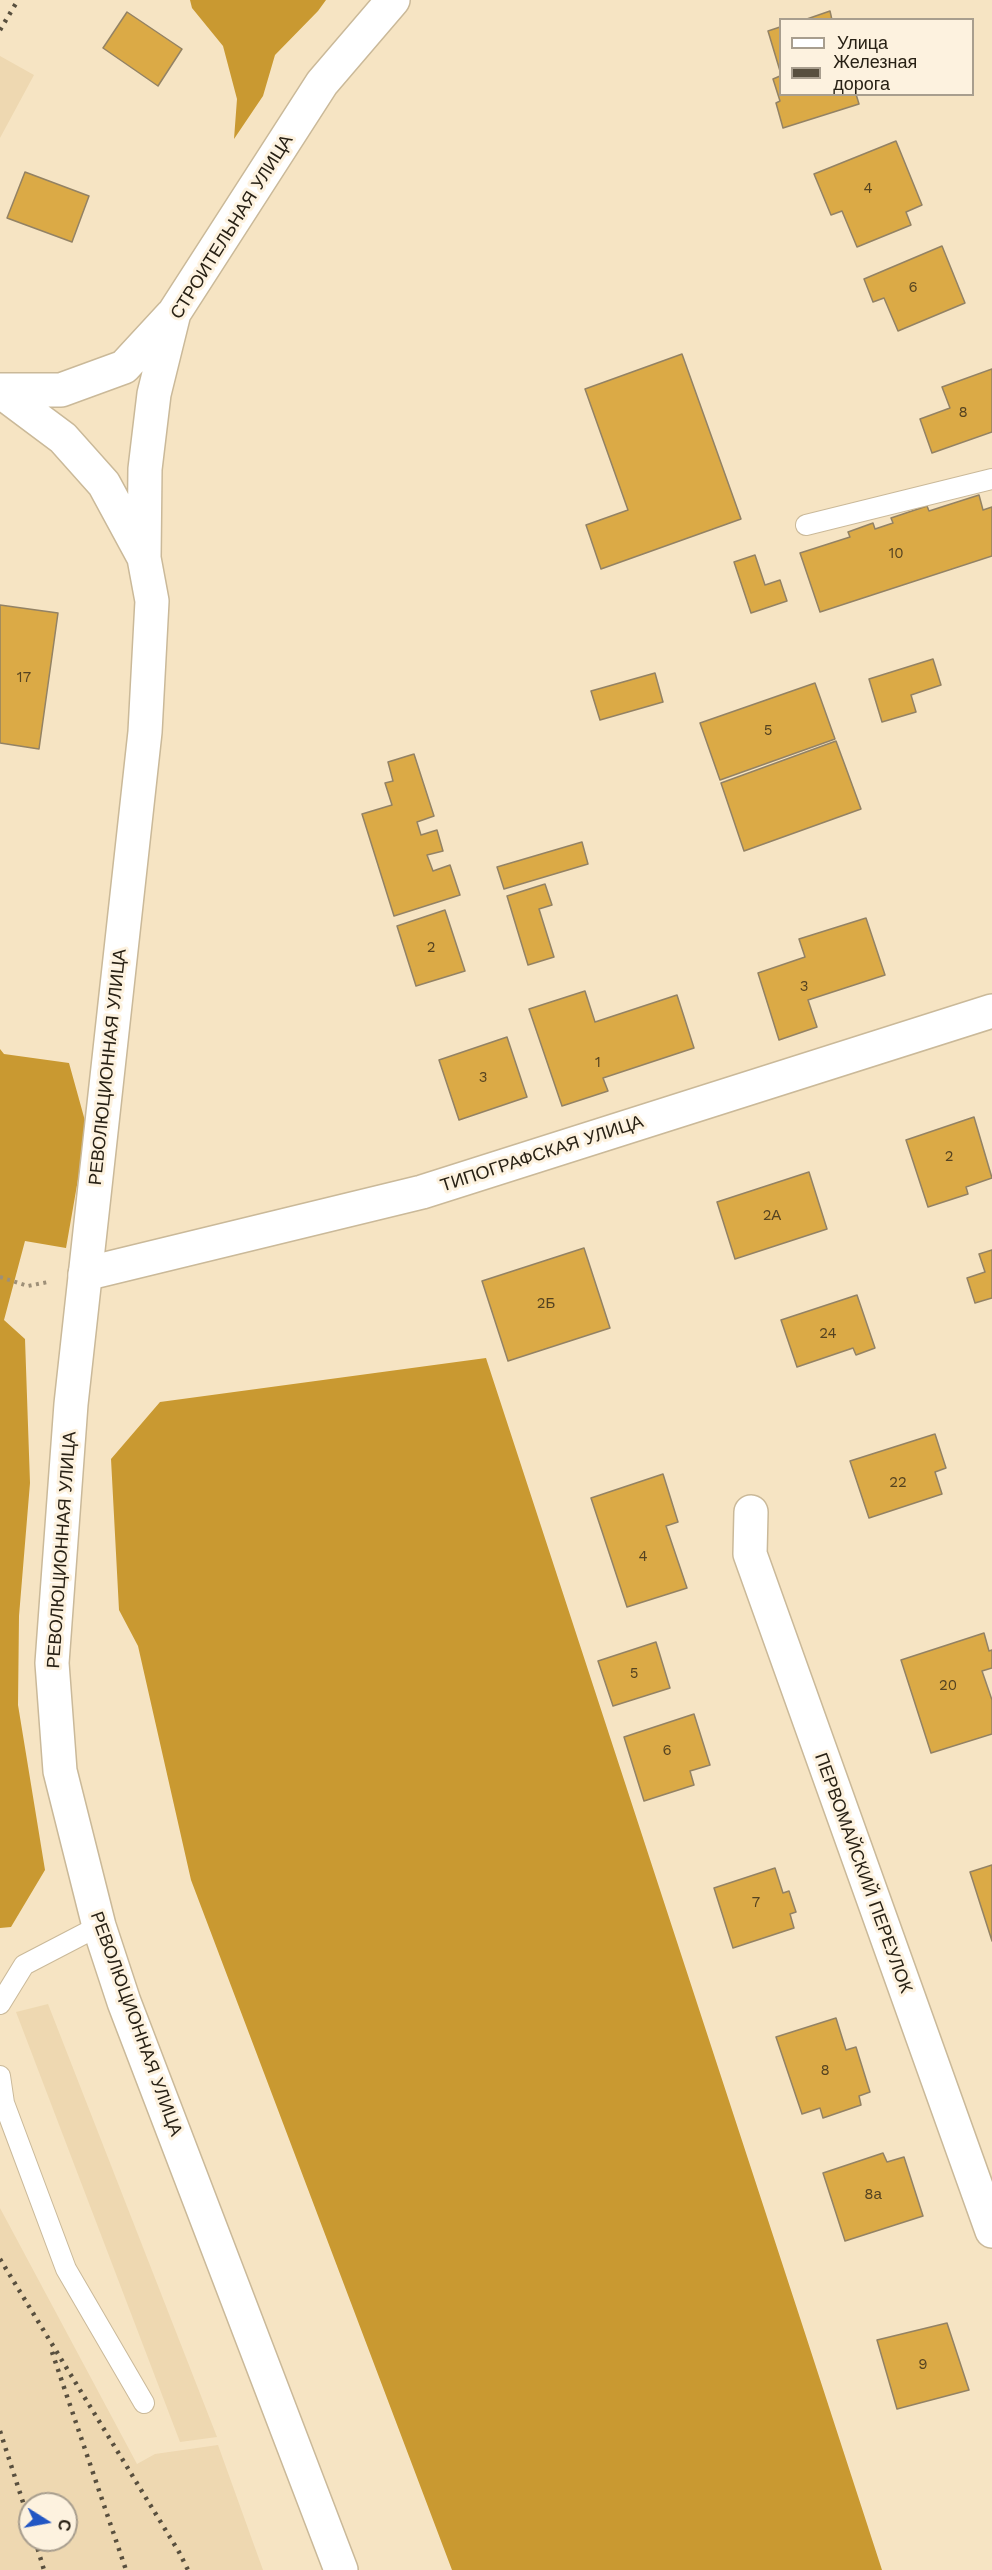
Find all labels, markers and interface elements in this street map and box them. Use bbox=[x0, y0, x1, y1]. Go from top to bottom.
legend bbox=[779, 18, 974, 96]
text: Улица bbox=[837, 32, 888, 53]
text: Железная дорога bbox=[833, 51, 917, 94]
street label: СТРОИТЕЛЬНАЯ УЛИЦА bbox=[166, 131, 298, 323]
house number: 4 bbox=[863, 180, 873, 198]
house number: 6 bbox=[908, 279, 918, 297]
house number: 8 bbox=[958, 404, 968, 422]
house number: 10 bbox=[888, 545, 904, 563]
house number: 17 bbox=[17, 669, 31, 687]
house number: 5 bbox=[764, 722, 772, 740]
house number: 2 bbox=[427, 939, 435, 957]
street label: РЕВОЛЮЦИОННАЯ УЛИЦА bbox=[85, 948, 131, 1186]
house number: 3 bbox=[800, 978, 808, 996]
house number: 1 bbox=[595, 1054, 601, 1072]
house number: 3 bbox=[479, 1069, 487, 1087]
street label: ТИПОГРАФСКАЯ УЛИЦА bbox=[438, 1111, 646, 1197]
house number: 2 bbox=[945, 1148, 953, 1166]
house number: 2А bbox=[763, 1207, 781, 1225]
house number: 2Б bbox=[537, 1295, 555, 1313]
house number: 24 bbox=[819, 1325, 837, 1343]
street label: РЕВОЛЮЦИОННАЯ УЛИЦА bbox=[43, 1431, 81, 1669]
house number: 22 bbox=[889, 1474, 907, 1492]
house number: 4 bbox=[638, 1548, 648, 1566]
house number: 5 bbox=[630, 1665, 638, 1683]
house number: 20 bbox=[939, 1677, 957, 1695]
house number: 6 bbox=[662, 1742, 672, 1760]
street label: ПЕРВОМАЙСКИЙ ПЕРЕУЛОК bbox=[809, 1750, 917, 1996]
house number: 7 bbox=[752, 1894, 760, 1912]
street label: РЕВОЛЮЦИОННАЯ УЛИЦА bbox=[85, 1909, 187, 2139]
house number: 8 bbox=[820, 2062, 830, 2080]
house number: 8а bbox=[864, 2186, 882, 2204]
house number: 9 bbox=[918, 2356, 928, 2374]
north arrow bbox=[18, 2492, 78, 2552]
text: С bbox=[54, 2518, 75, 2533]

